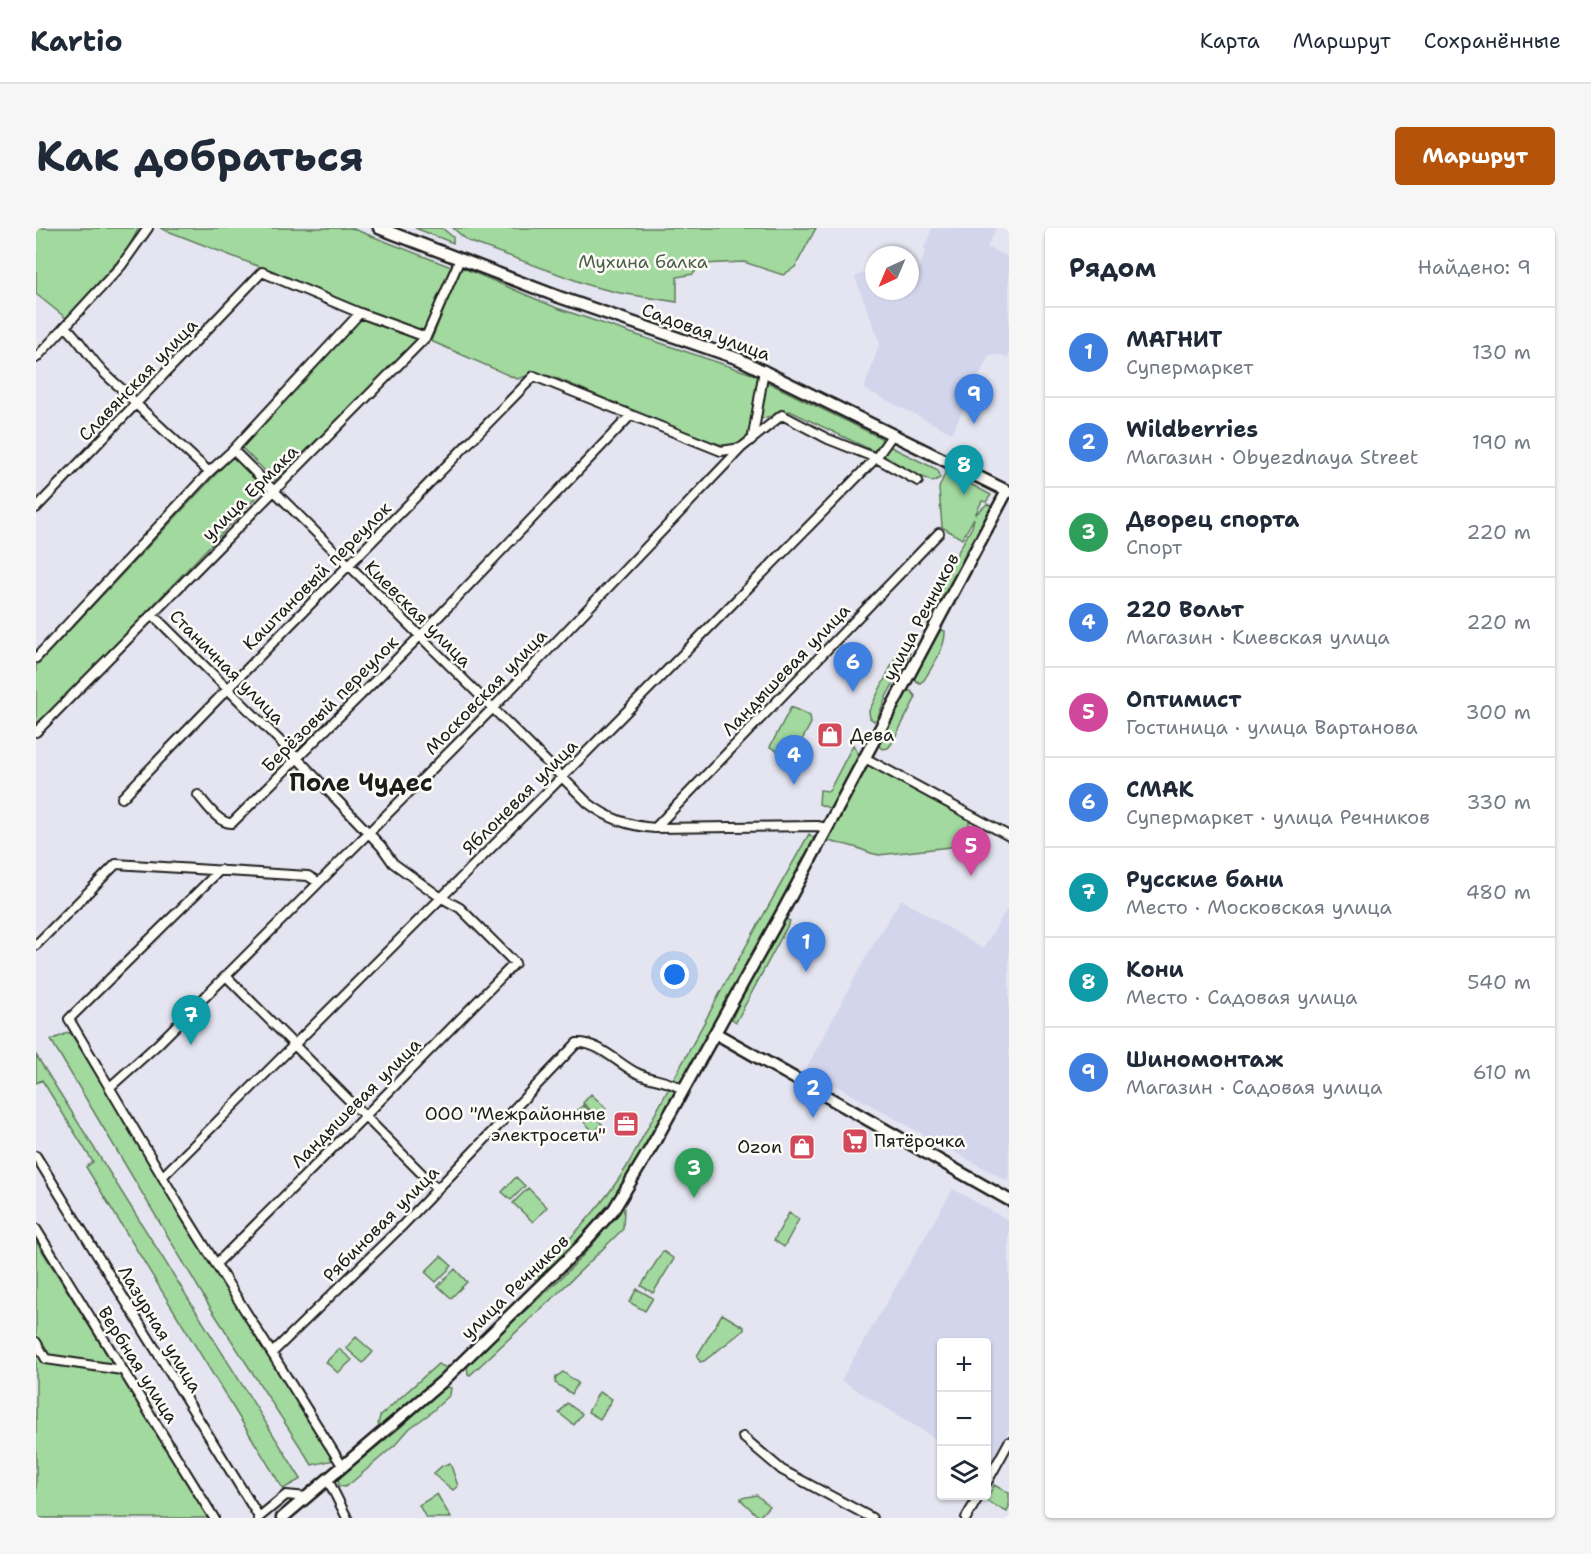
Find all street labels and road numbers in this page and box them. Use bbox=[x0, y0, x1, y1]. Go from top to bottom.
street label: Садовая улица bbox=[638, 298, 774, 366]
street label: Славянская улица bbox=[73, 314, 203, 446]
street label: улица Ермака bbox=[197, 440, 303, 546]
street label: Каштановый переулок bbox=[238, 496, 397, 655]
street label: улица Речников bbox=[877, 549, 965, 685]
street label: Киевская улица bbox=[359, 555, 477, 673]
street label: Ландышевая улица bbox=[717, 599, 855, 741]
street label: Станичная улица bbox=[164, 604, 290, 730]
street label: Московская улица bbox=[420, 624, 552, 760]
street label: Берёзовый переулок bbox=[257, 630, 404, 777]
street label: Яблоневая улица bbox=[457, 734, 583, 860]
street label: Ландышевая улица bbox=[286, 1033, 426, 1173]
street label: Рябиновая улица bbox=[318, 1161, 444, 1287]
street label: улица Речников bbox=[456, 1229, 574, 1345]
street label: Лазурная улица bbox=[112, 1261, 208, 1397]
street label: Вербная улица bbox=[92, 1302, 184, 1428]

